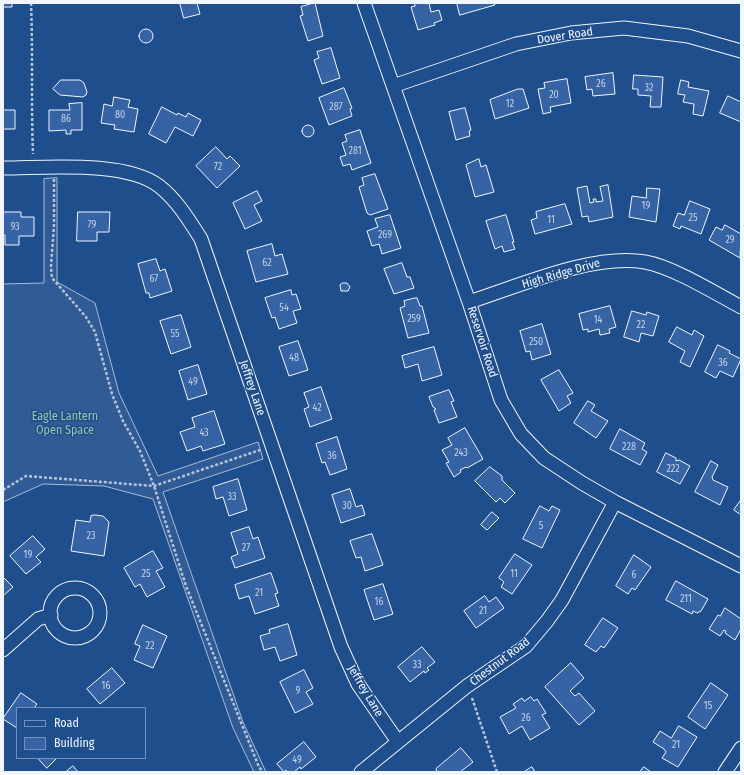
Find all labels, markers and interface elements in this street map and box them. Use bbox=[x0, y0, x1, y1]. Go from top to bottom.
street label: Dover Road bbox=[536, 24, 594, 48]
house number: 26 bbox=[596, 78, 606, 90]
house number: 32 bbox=[645, 82, 653, 94]
house number: 20 bbox=[549, 89, 559, 101]
house number: 12 bbox=[506, 98, 514, 110]
house number: 287 bbox=[329, 101, 343, 113]
house number: 80 bbox=[115, 109, 125, 121]
house number: 86 bbox=[61, 113, 71, 125]
house number: 281 bbox=[348, 145, 362, 157]
house number: 72 bbox=[214, 161, 222, 173]
house number: 19 bbox=[642, 200, 650, 212]
house number: 25 bbox=[689, 212, 697, 224]
house number: 11 bbox=[547, 214, 555, 226]
house number: 79 bbox=[88, 219, 96, 231]
house number: 93 bbox=[10, 221, 20, 233]
house number: 269 bbox=[378, 229, 392, 241]
house number: 29 bbox=[725, 234, 735, 246]
street label: High Ridge Drive bbox=[520, 256, 602, 292]
house number: 62 bbox=[262, 257, 272, 269]
house number: 67 bbox=[150, 273, 158, 285]
house number: 54 bbox=[279, 302, 289, 314]
street label: Reservoir Road bbox=[464, 305, 500, 379]
house number: 259 bbox=[407, 313, 421, 325]
house number: 14 bbox=[594, 314, 602, 326]
house number: 22 bbox=[637, 319, 645, 331]
house number: 55 bbox=[170, 328, 180, 340]
house number: 250 bbox=[529, 336, 543, 348]
house number: 48 bbox=[289, 352, 299, 364]
house number: 36 bbox=[718, 357, 728, 369]
street label: Jeffrey Lane bbox=[236, 358, 268, 418]
house number: 49 bbox=[188, 376, 198, 388]
house number: 42 bbox=[312, 402, 322, 414]
park label: Eagle Lantern Open Space bbox=[32, 410, 98, 438]
house number: 43 bbox=[199, 427, 209, 439]
house number: 228 bbox=[622, 441, 636, 453]
house number: 243 bbox=[454, 447, 468, 459]
house number: 36 bbox=[327, 450, 337, 462]
house number: 222 bbox=[666, 463, 680, 475]
house number: 33 bbox=[227, 491, 237, 503]
house number: 30 bbox=[342, 500, 352, 512]
house number: 5 bbox=[539, 520, 543, 532]
house number: 23 bbox=[87, 530, 95, 542]
house number: 27 bbox=[242, 542, 250, 554]
house number: 19 bbox=[24, 549, 32, 561]
house number: 25 bbox=[142, 568, 150, 580]
house number: 11 bbox=[510, 568, 518, 580]
house number: 6 bbox=[632, 569, 636, 581]
house number: 21 bbox=[255, 587, 263, 599]
house number: 211 bbox=[680, 593, 692, 605]
house number: 16 bbox=[375, 596, 383, 608]
house number: 21 bbox=[479, 605, 487, 617]
street label: Chestnut Road bbox=[467, 635, 533, 689]
house number: 22 bbox=[146, 640, 154, 652]
house number: 33 bbox=[412, 659, 422, 671]
street label: Jeffrey Lane bbox=[344, 663, 386, 719]
house number: 16 bbox=[102, 680, 110, 692]
house number: 9 bbox=[296, 685, 300, 697]
house number: 15 bbox=[704, 700, 712, 712]
legend bbox=[16, 707, 146, 759]
house number: 26 bbox=[521, 712, 531, 724]
text: Road bbox=[54, 716, 79, 730]
text: Building bbox=[54, 736, 94, 750]
house number: 21 bbox=[672, 739, 680, 751]
house number: 49 bbox=[292, 754, 302, 766]

